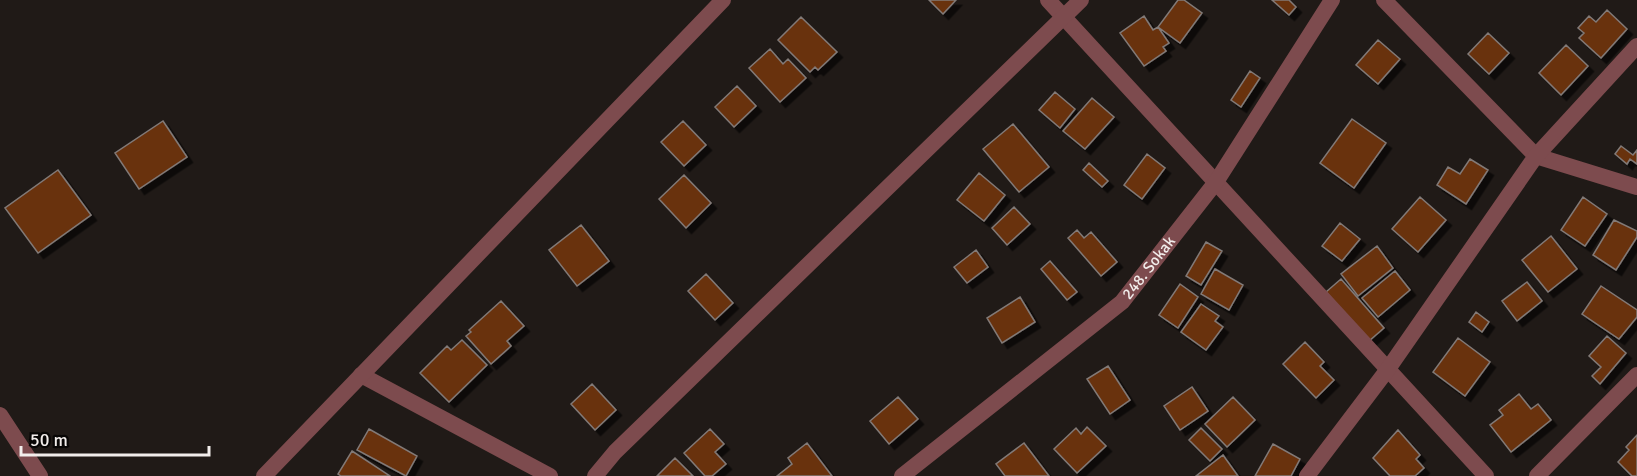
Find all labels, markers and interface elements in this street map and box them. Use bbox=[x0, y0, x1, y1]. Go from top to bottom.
street label: 248. Sokak bbox=[1118, 232, 1180, 303]
scale bar bbox=[21, 419, 208, 457]
text: 50 m bbox=[30, 429, 68, 451]

